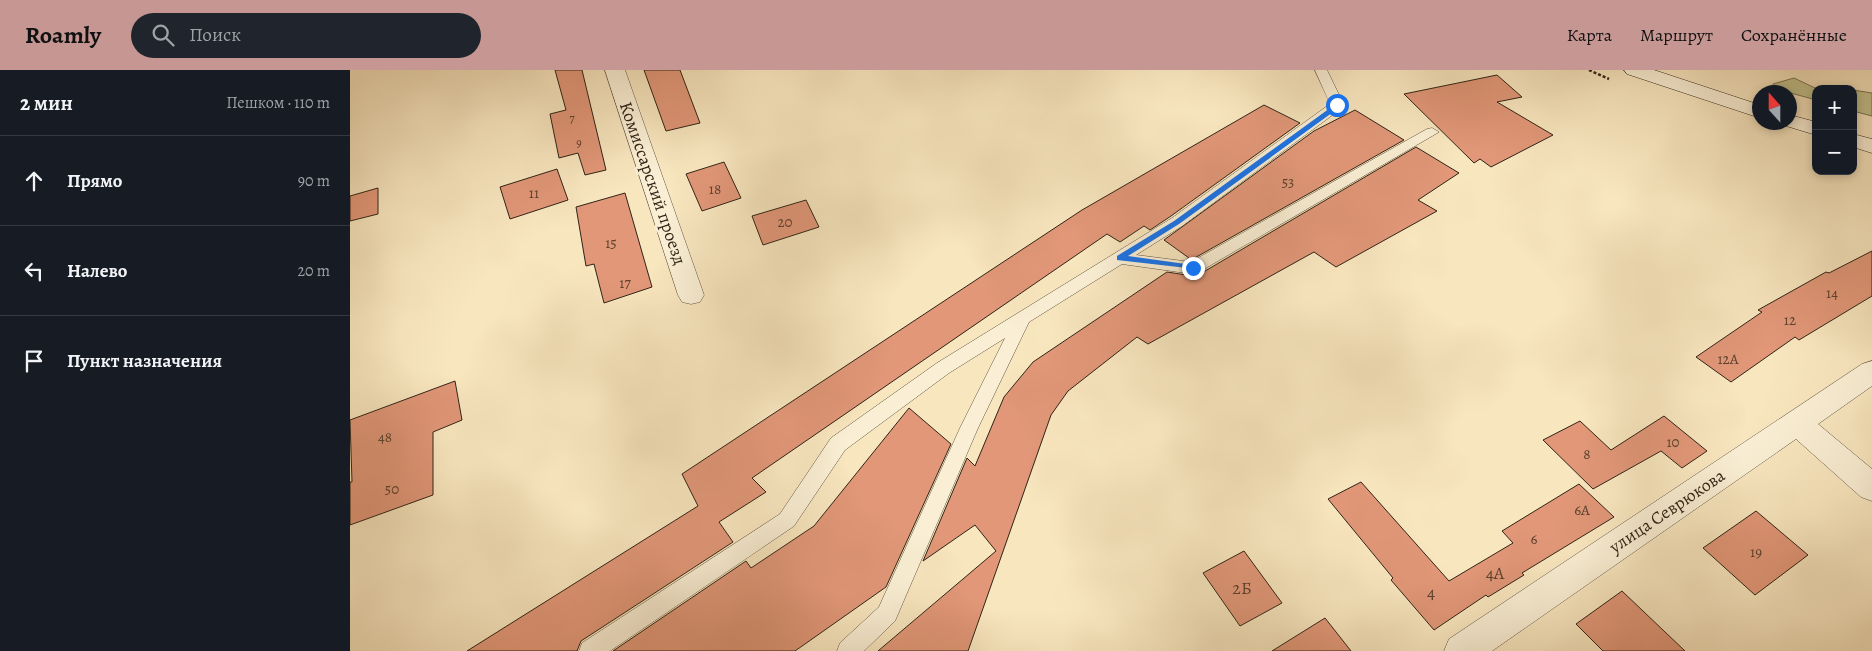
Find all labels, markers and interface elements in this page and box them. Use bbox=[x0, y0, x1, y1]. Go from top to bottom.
search box bbox=[131, 13, 481, 58]
text: Roamly bbox=[25, 19, 101, 51]
icon: search bbox=[149, 21, 177, 49]
text: Поиск bbox=[189, 22, 241, 48]
text: Карта bbox=[1567, 23, 1612, 47]
text: Маршрут bbox=[1640, 23, 1713, 47]
text: Сохранённые bbox=[1741, 23, 1847, 47]
north arrow bbox=[1752, 85, 1797, 130]
map controls bbox=[1812, 85, 1857, 175]
button: + bbox=[1812, 85, 1857, 130]
text: 2 мин bbox=[20, 89, 73, 117]
text: Пешком · 110 m bbox=[226, 92, 330, 114]
route start bbox=[1326, 94, 1349, 117]
street label: Комиссарский проезд bbox=[614, 98, 692, 268]
house number: 7 bbox=[569, 110, 575, 126]
button: − bbox=[1812, 130, 1857, 175]
house number: 9 bbox=[576, 135, 582, 151]
icon: ahead bbox=[20, 167, 48, 195]
text: Прямо bbox=[67, 168, 122, 194]
text: 90 m bbox=[298, 170, 330, 192]
house number: 53 bbox=[1282, 172, 1294, 192]
house number: 18 bbox=[709, 179, 721, 199]
house number: 11 bbox=[529, 183, 539, 203]
house number: 20 bbox=[777, 212, 793, 232]
house number: 15 bbox=[605, 233, 617, 253]
icon: left bbox=[20, 257, 48, 285]
route end bbox=[1182, 257, 1205, 280]
text: Налево bbox=[67, 258, 127, 284]
text: 20 m bbox=[297, 260, 330, 282]
house number: 17 bbox=[619, 273, 631, 293]
house number: 14 bbox=[1826, 283, 1838, 303]
house number: 12 bbox=[1784, 310, 1796, 330]
icon: arrive bbox=[20, 347, 48, 375]
text: Пункт назначения bbox=[67, 348, 222, 374]
house number: 12А bbox=[1717, 349, 1739, 369]
house number: 48 bbox=[378, 427, 392, 447]
house number: 10 bbox=[1666, 432, 1680, 452]
house number: 8 bbox=[1583, 444, 1591, 464]
street label: улица Севрюкова bbox=[1604, 463, 1730, 559]
house number: 50 bbox=[385, 479, 399, 499]
house number: 6А bbox=[1574, 500, 1590, 520]
house number: 6 bbox=[1531, 529, 1538, 549]
house number: 19 bbox=[1750, 542, 1762, 562]
house number: 4А bbox=[1486, 561, 1505, 585]
house number: 2Б bbox=[1232, 576, 1252, 600]
house number: 4 bbox=[1427, 580, 1435, 604]

